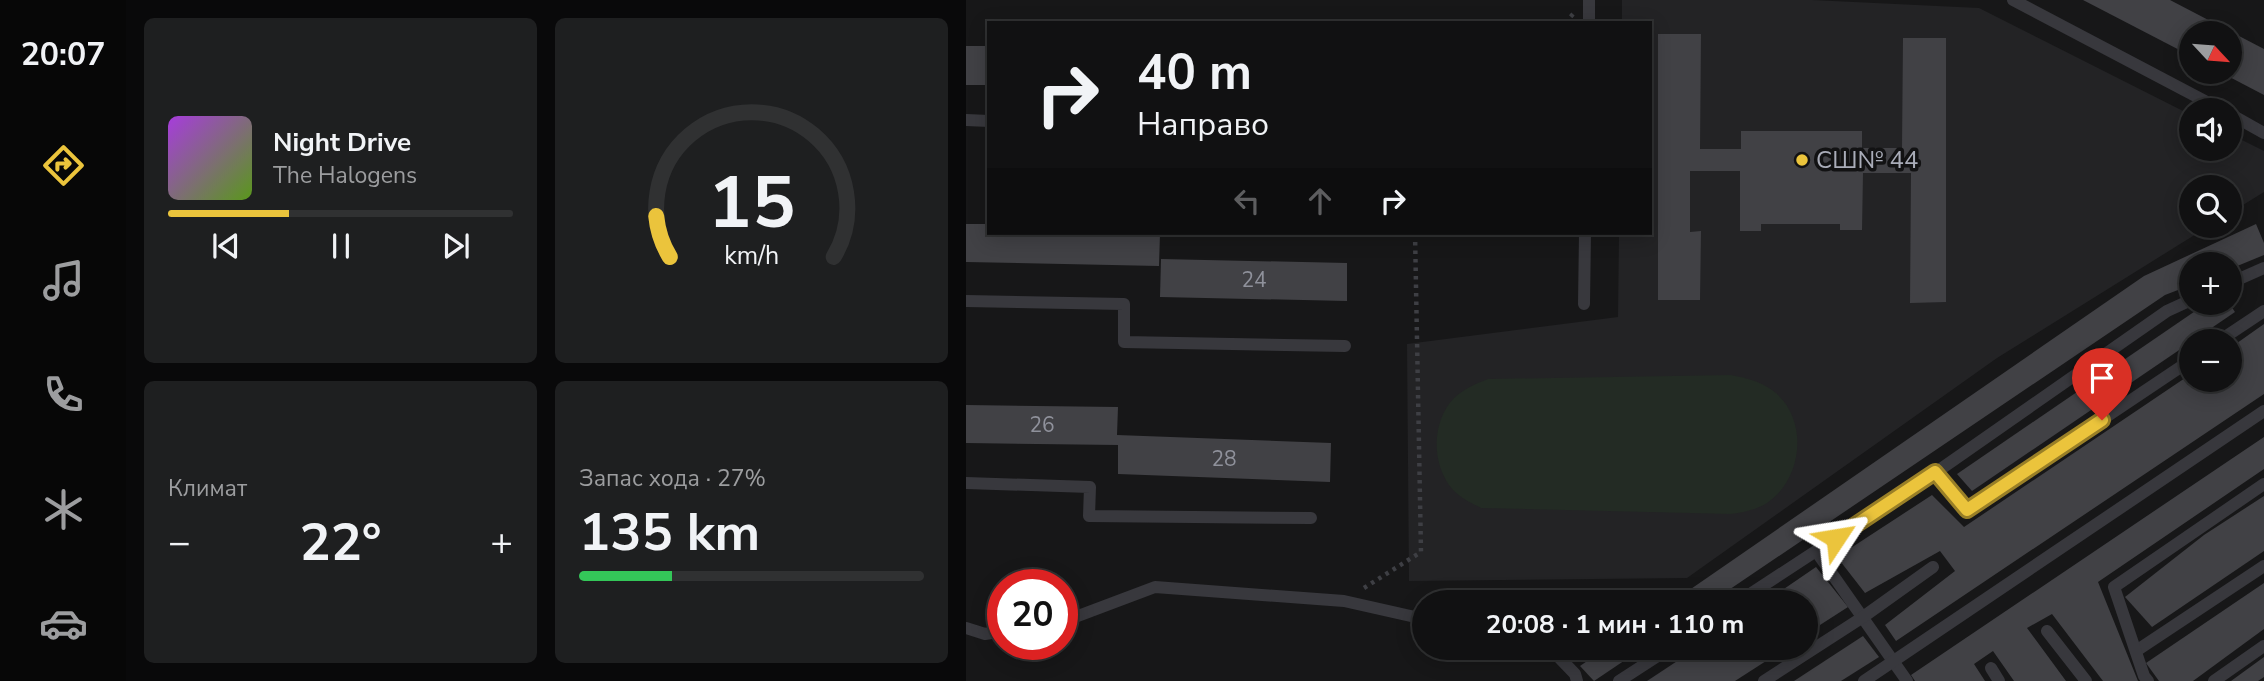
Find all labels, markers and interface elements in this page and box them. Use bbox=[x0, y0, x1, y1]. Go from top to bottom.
north arrow bbox=[2179, 21, 2242, 84]
map controls bbox=[2179, 21, 2242, 392]
text: 20:07 bbox=[21, 33, 105, 76]
text: 40 m bbox=[1137, 39, 1252, 106]
icon: right bbox=[1022, 49, 1113, 140]
button: sound bbox=[2179, 98, 2242, 161]
text: Направо bbox=[1137, 103, 1269, 146]
text: Night Drive bbox=[273, 125, 411, 160]
icon: directions bbox=[39, 141, 88, 190]
place label: СШ№ 44 bbox=[1816, 144, 1918, 176]
marker: СШ№ 44 bbox=[1794, 152, 1810, 168]
text: 15 bbox=[708, 153, 795, 253]
text: The Halogens bbox=[273, 160, 417, 191]
button: search bbox=[2179, 175, 2242, 238]
icon: left bbox=[1228, 182, 1266, 220]
icon: ahead bbox=[1301, 182, 1339, 220]
icon: right bbox=[1374, 182, 1412, 220]
icon: previous bbox=[207, 227, 245, 265]
icon: pause bbox=[322, 227, 360, 265]
icon: next bbox=[437, 227, 475, 265]
text: km/h bbox=[724, 239, 779, 273]
button: + bbox=[2179, 252, 2242, 315]
icon: music bbox=[39, 256, 88, 305]
house number: 24 bbox=[1241, 266, 1267, 294]
button: − bbox=[2179, 329, 2242, 392]
pin bbox=[2072, 348, 2132, 420]
icon: arrive bbox=[2083, 359, 2121, 397]
icon: phone bbox=[39, 370, 88, 419]
house number: 26 bbox=[1029, 411, 1055, 439]
house number: 28 bbox=[1211, 445, 1237, 473]
text: Запас хода · 27% bbox=[579, 463, 766, 494]
text: Климат bbox=[168, 473, 247, 504]
icon: climate bbox=[39, 485, 88, 534]
text: 135 km bbox=[579, 497, 760, 568]
position arrow bbox=[1799, 501, 1873, 575]
text: 22° bbox=[299, 507, 382, 578]
text: − bbox=[168, 517, 191, 568]
text: + bbox=[490, 517, 513, 568]
speed limit sign: 20 bbox=[987, 569, 1078, 660]
icon: car bbox=[39, 599, 88, 648]
text: 20:08 · 1 мин · 110 m bbox=[1486, 607, 1744, 642]

